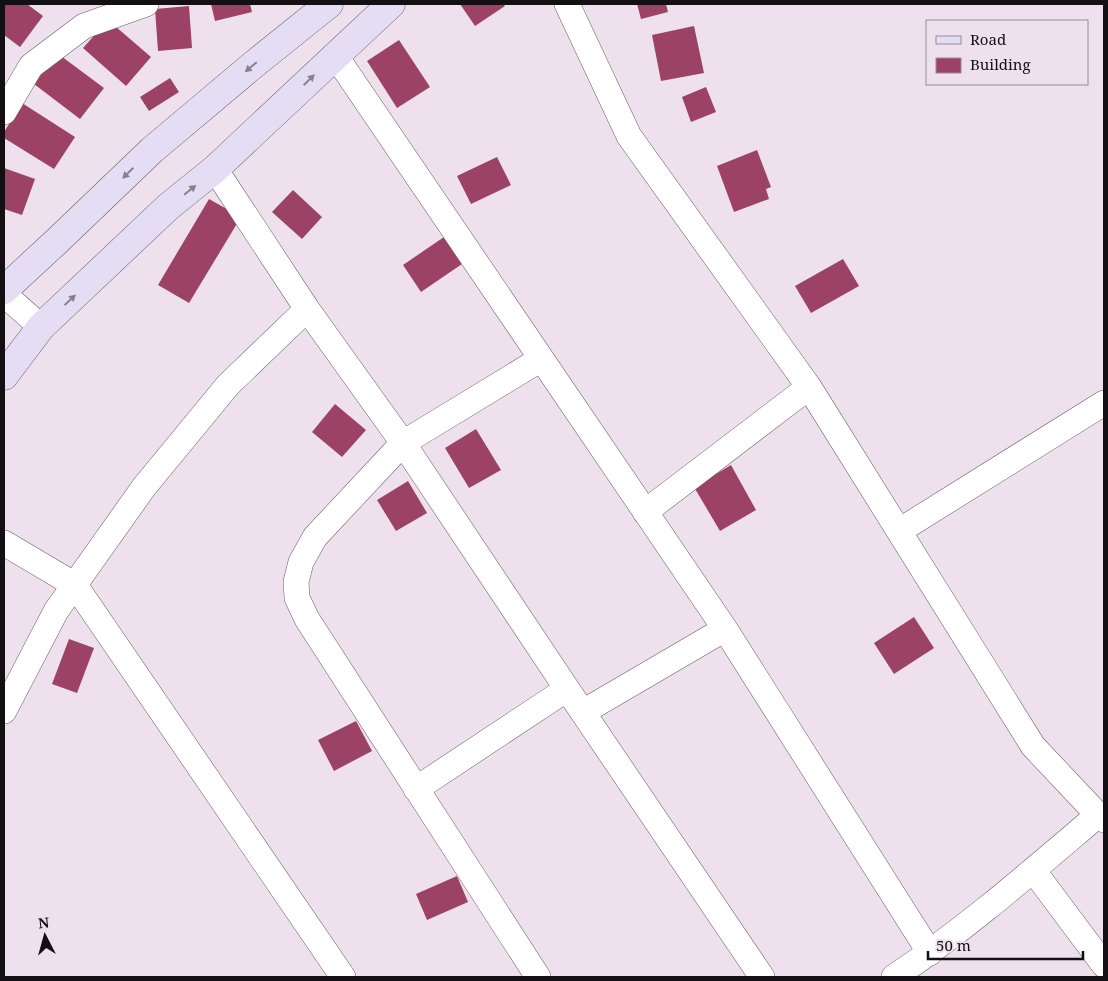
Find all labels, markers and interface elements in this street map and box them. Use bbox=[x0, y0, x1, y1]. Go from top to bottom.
legend bbox=[926, 20, 1088, 85]
text: Road bbox=[970, 29, 1006, 49]
text: Building bbox=[970, 54, 1031, 74]
one-way arrow bbox=[244, 62, 257, 73]
one-way arrow bbox=[303, 74, 315, 86]
one-way arrow bbox=[122, 167, 134, 179]
one-way arrow bbox=[183, 184, 196, 195]
one-way arrow bbox=[64, 294, 76, 306]
north arrow bbox=[20, 911, 70, 961]
text: N bbox=[37, 913, 50, 933]
scale bar bbox=[928, 928, 1083, 960]
text: 50 m bbox=[936, 935, 971, 955]

